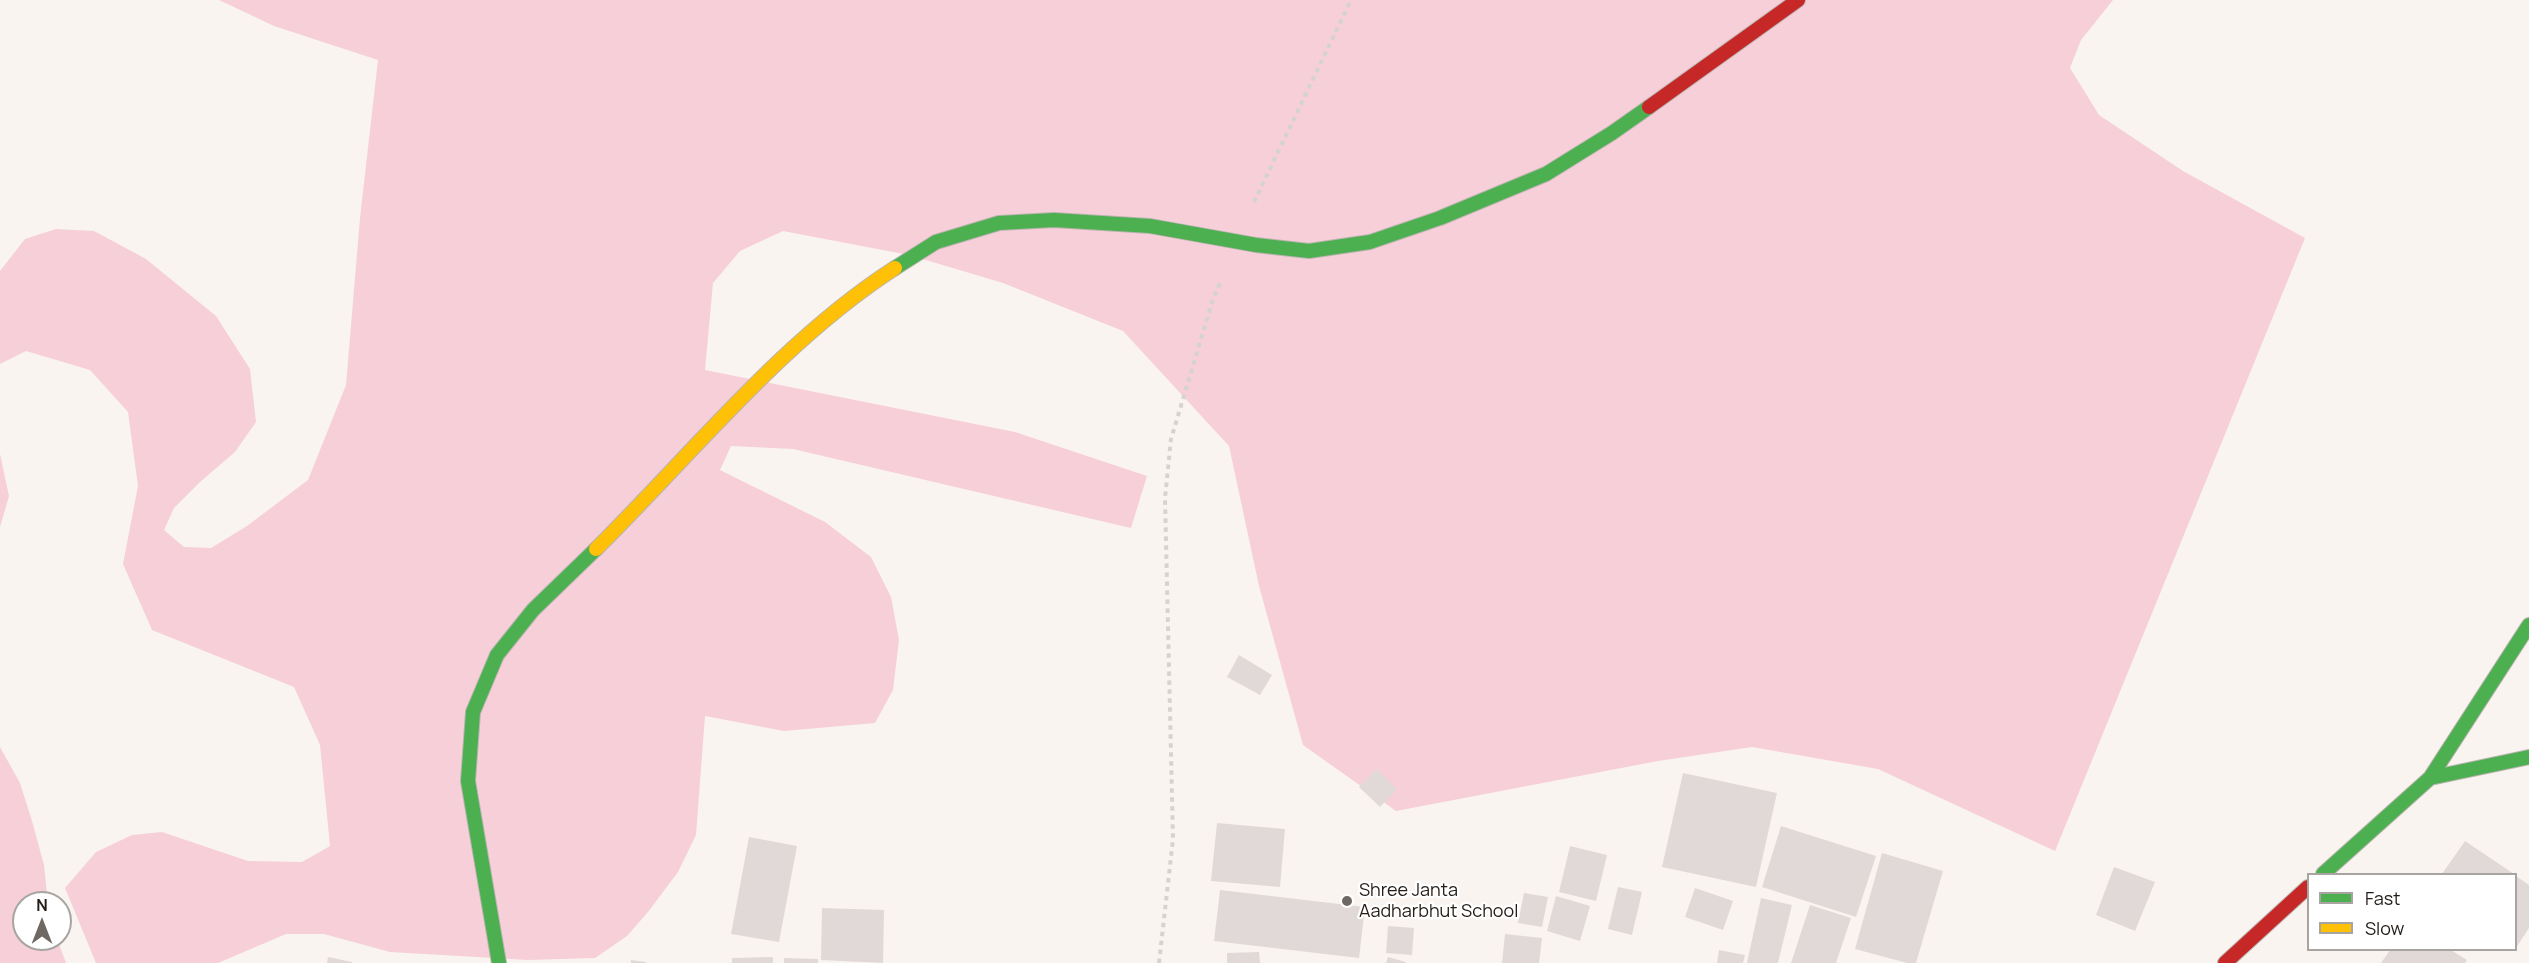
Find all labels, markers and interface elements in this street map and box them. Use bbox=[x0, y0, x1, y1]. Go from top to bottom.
legend bbox=[2307, 873, 2517, 951]
place label: Shree Janta Aadharbhut School bbox=[1359, 880, 1518, 922]
text: Fast bbox=[2365, 886, 2400, 910]
north arrow bbox=[12, 891, 72, 951]
text: N bbox=[36, 894, 48, 916]
marker: Shree Janta Aadharbhut School bbox=[1340, 894, 1354, 908]
text: Slow bbox=[2365, 916, 2404, 940]

